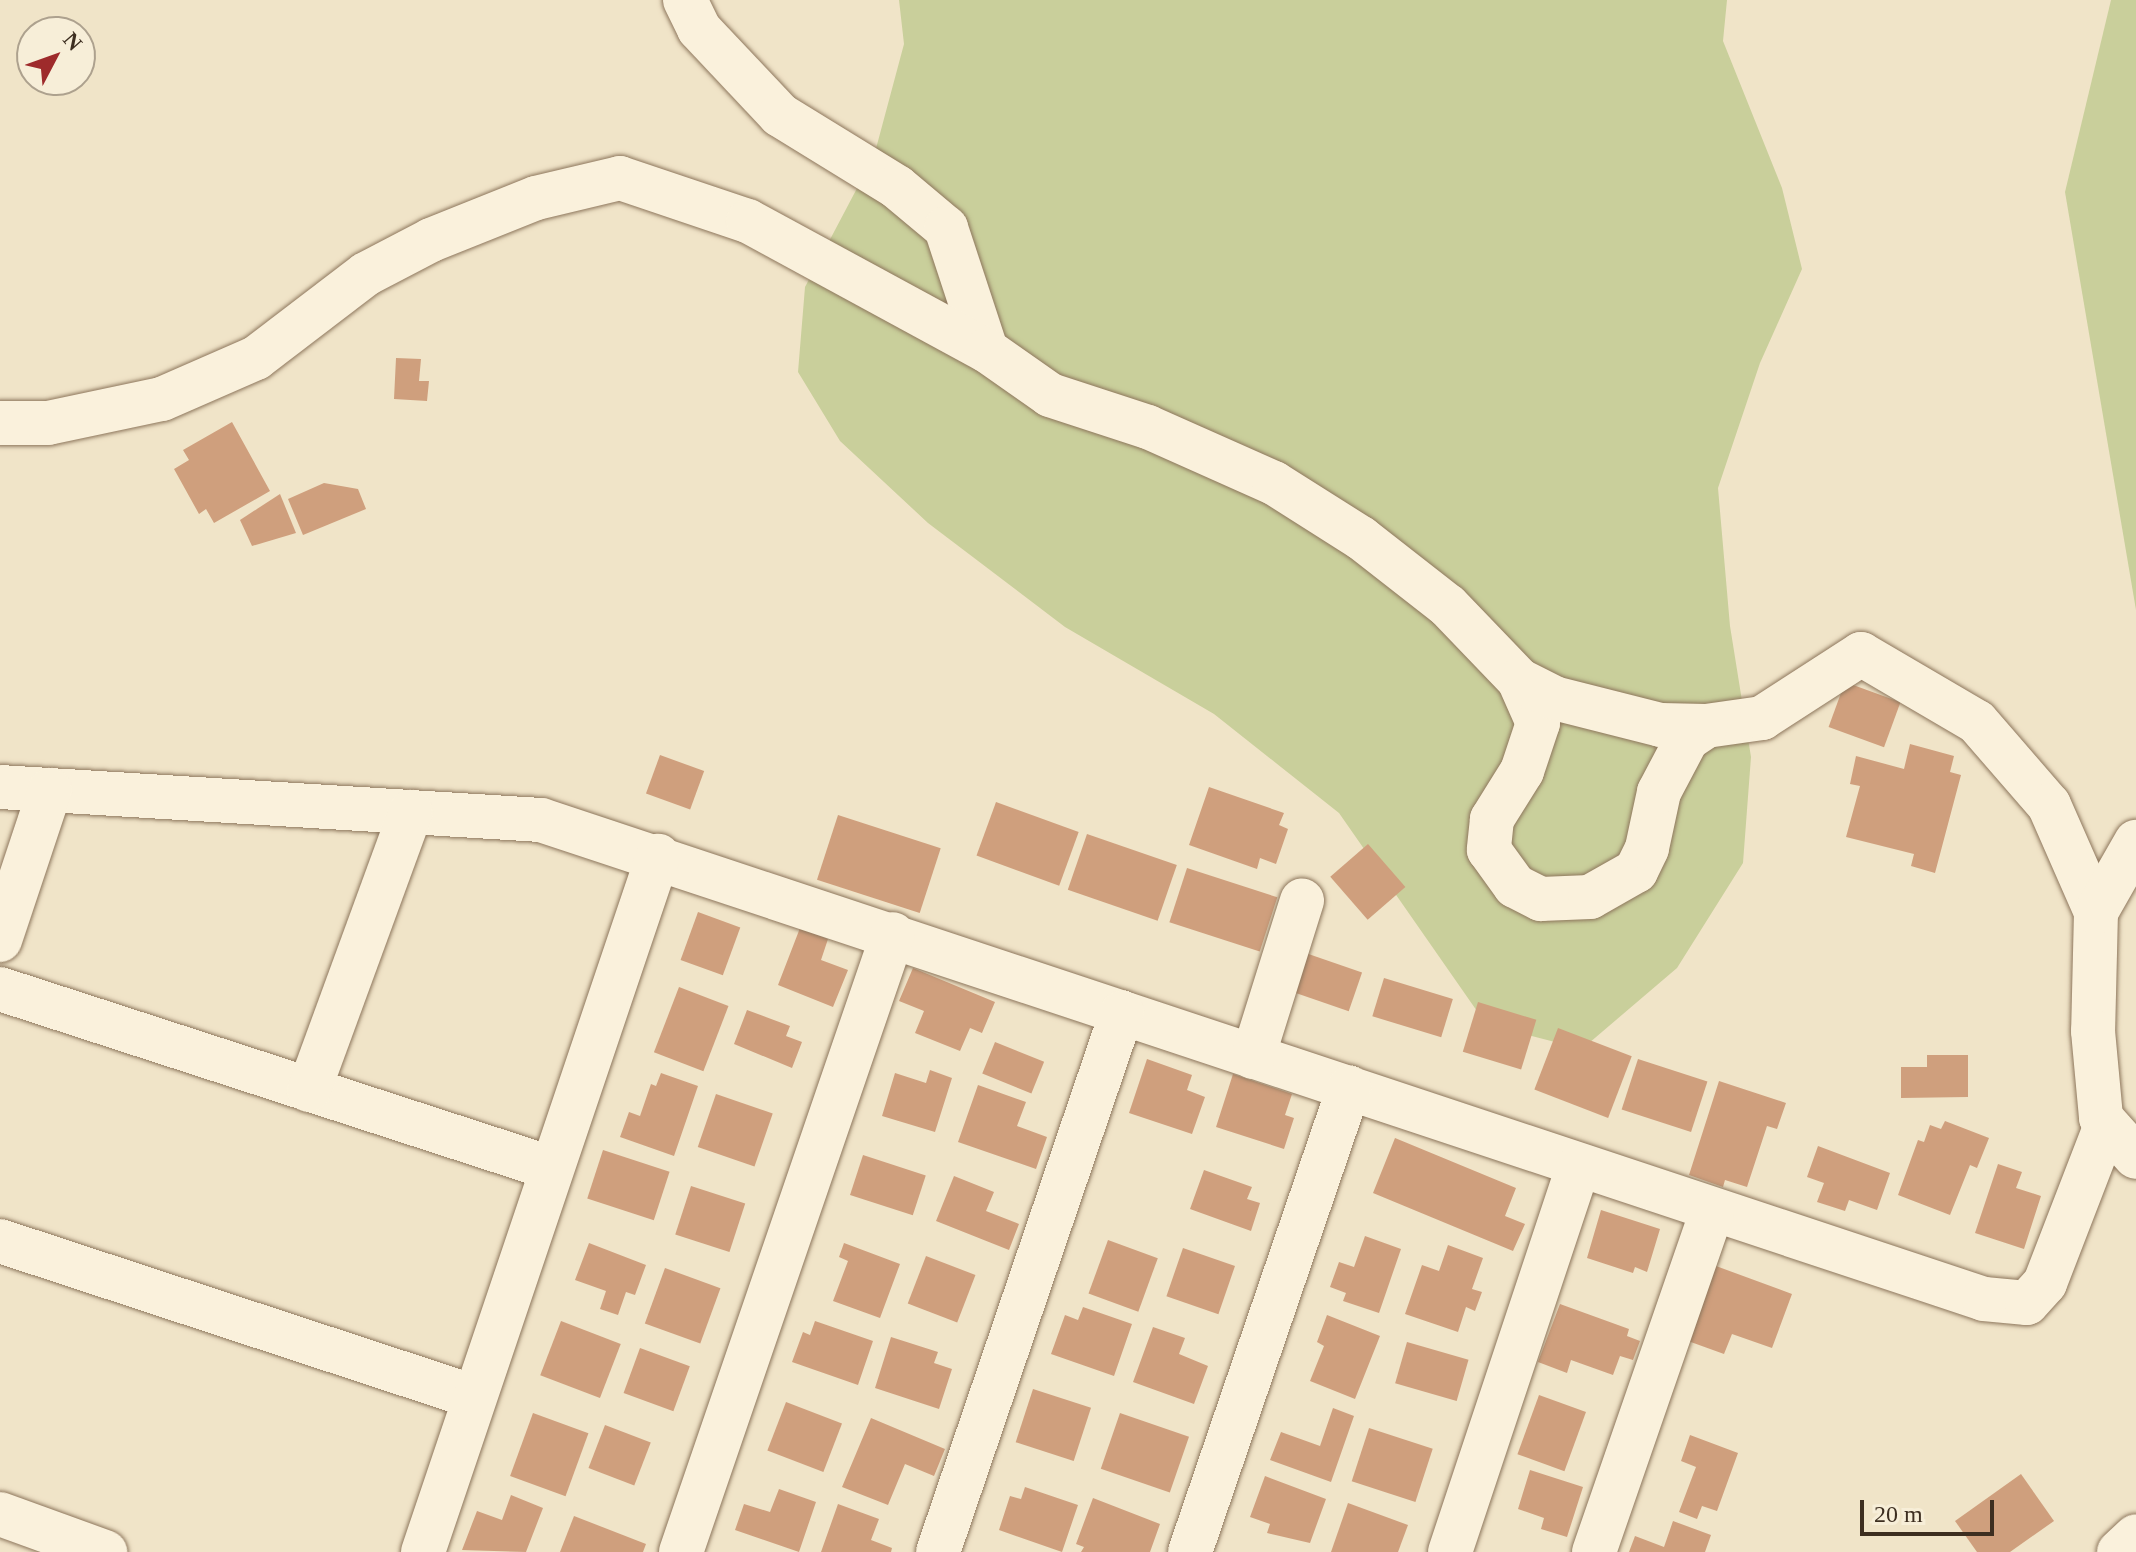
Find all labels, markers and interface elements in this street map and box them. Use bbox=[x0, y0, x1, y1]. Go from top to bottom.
north arrow bbox=[16, 16, 96, 96]
text: N bbox=[58, 27, 88, 55]
scale bar bbox=[1864, 1484, 1998, 1534]
text: 20 m bbox=[1874, 1501, 1923, 1527]

